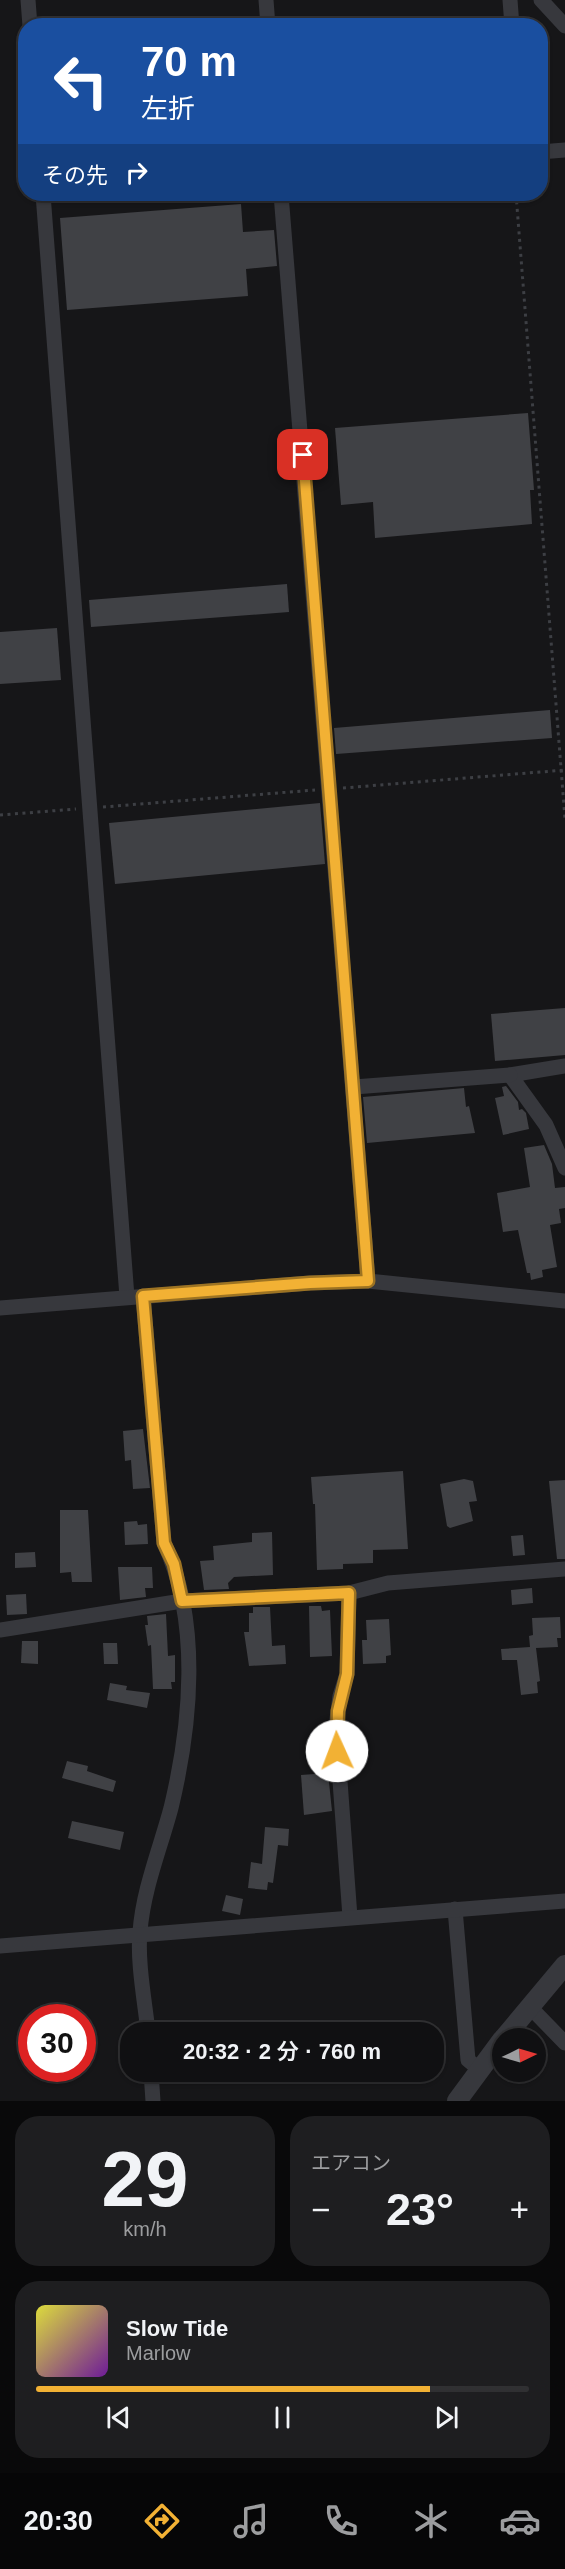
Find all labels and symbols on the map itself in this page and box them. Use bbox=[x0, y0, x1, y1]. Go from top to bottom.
pin bbox=[277, 429, 328, 480]
position arrow bbox=[305, 1719, 369, 1783]
speed limit sign: 30 bbox=[18, 2004, 96, 2082]
north arrow bbox=[492, 2028, 546, 2082]

